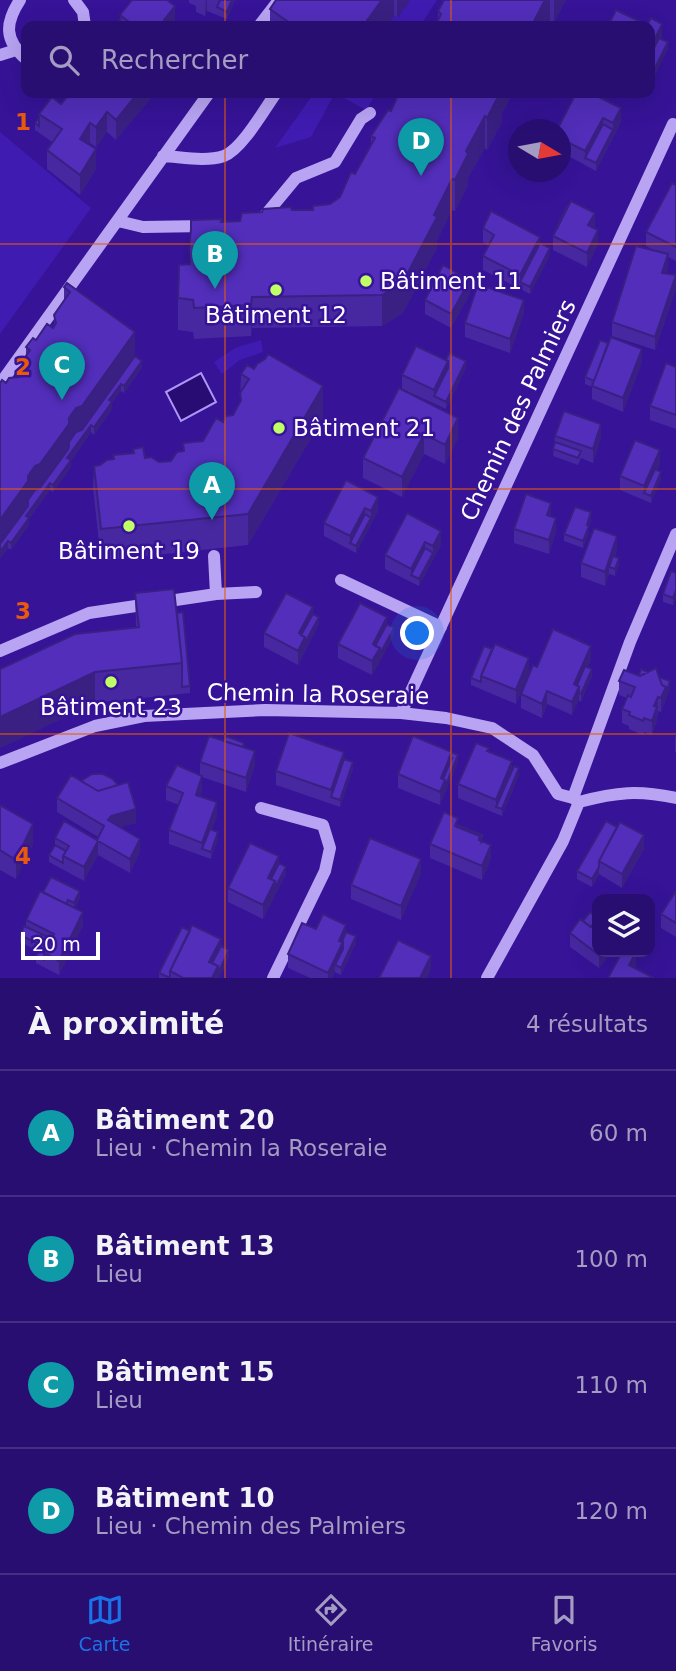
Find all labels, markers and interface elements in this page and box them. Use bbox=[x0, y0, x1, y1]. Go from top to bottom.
search box bbox=[21, 21, 655, 98]
icon: search bbox=[45, 41, 83, 79]
text: Rechercher bbox=[101, 45, 248, 75]
text: 1 bbox=[15, 109, 31, 135]
pin: D bbox=[398, 118, 444, 176]
north arrow bbox=[508, 119, 571, 182]
pin: B bbox=[192, 231, 238, 289]
place label: Bâtiment 11 bbox=[380, 268, 522, 294]
marker: Bâtiment 11 bbox=[358, 273, 374, 289]
marker: Bâtiment 12 bbox=[268, 282, 284, 298]
street label: Chemin des Palmiers bbox=[455, 295, 581, 525]
place label: Bâtiment 12 bbox=[205, 302, 347, 328]
pin: C bbox=[39, 342, 85, 400]
text: 2 bbox=[15, 354, 31, 380]
place label: Bâtiment 21 bbox=[293, 415, 435, 441]
marker: Bâtiment 21 bbox=[271, 420, 287, 436]
pin: A bbox=[189, 462, 235, 520]
marker: Bâtiment 19 bbox=[121, 518, 137, 534]
place label: Bâtiment 19 bbox=[58, 538, 200, 564]
text: 3 bbox=[15, 598, 31, 624]
your location bbox=[400, 616, 434, 650]
marker: Bâtiment 23 bbox=[103, 674, 119, 690]
street label: Chemin la Roseraie bbox=[207, 679, 429, 709]
place label: Bâtiment 23 bbox=[40, 694, 182, 720]
text: 4 bbox=[15, 843, 31, 869]
map controls bbox=[592, 894, 655, 957]
button: layers bbox=[592, 894, 655, 957]
scale bar bbox=[21, 929, 100, 961]
text: 20 m bbox=[32, 933, 81, 955]
text: À proximité bbox=[28, 1006, 224, 1041]
text: 4 résultats bbox=[526, 1011, 648, 1037]
text: Bâtiment 20 bbox=[95, 1105, 275, 1135]
text: A bbox=[42, 1120, 60, 1146]
text: 60 m bbox=[589, 1120, 648, 1146]
text: Lieu · Chemin la Roseraie bbox=[95, 1135, 387, 1161]
text: Bâtiment 13 bbox=[95, 1231, 275, 1261]
text: B bbox=[42, 1246, 60, 1272]
text: 100 m bbox=[574, 1246, 648, 1272]
text: Lieu bbox=[95, 1261, 143, 1287]
text: Bâtiment 15 bbox=[95, 1357, 275, 1387]
text: C bbox=[43, 1372, 59, 1398]
text: 110 m bbox=[574, 1372, 648, 1398]
text: Lieu bbox=[95, 1387, 143, 1413]
text: Bâtiment 10 bbox=[95, 1483, 275, 1513]
text: D bbox=[41, 1498, 61, 1524]
text: 120 m bbox=[574, 1498, 648, 1524]
text: Lieu · Chemin des Palmiers bbox=[95, 1513, 406, 1539]
tab: Carte bbox=[79, 1591, 130, 1655]
tab: Itinéraire bbox=[288, 1591, 374, 1655]
tab: Favoris bbox=[531, 1591, 597, 1655]

